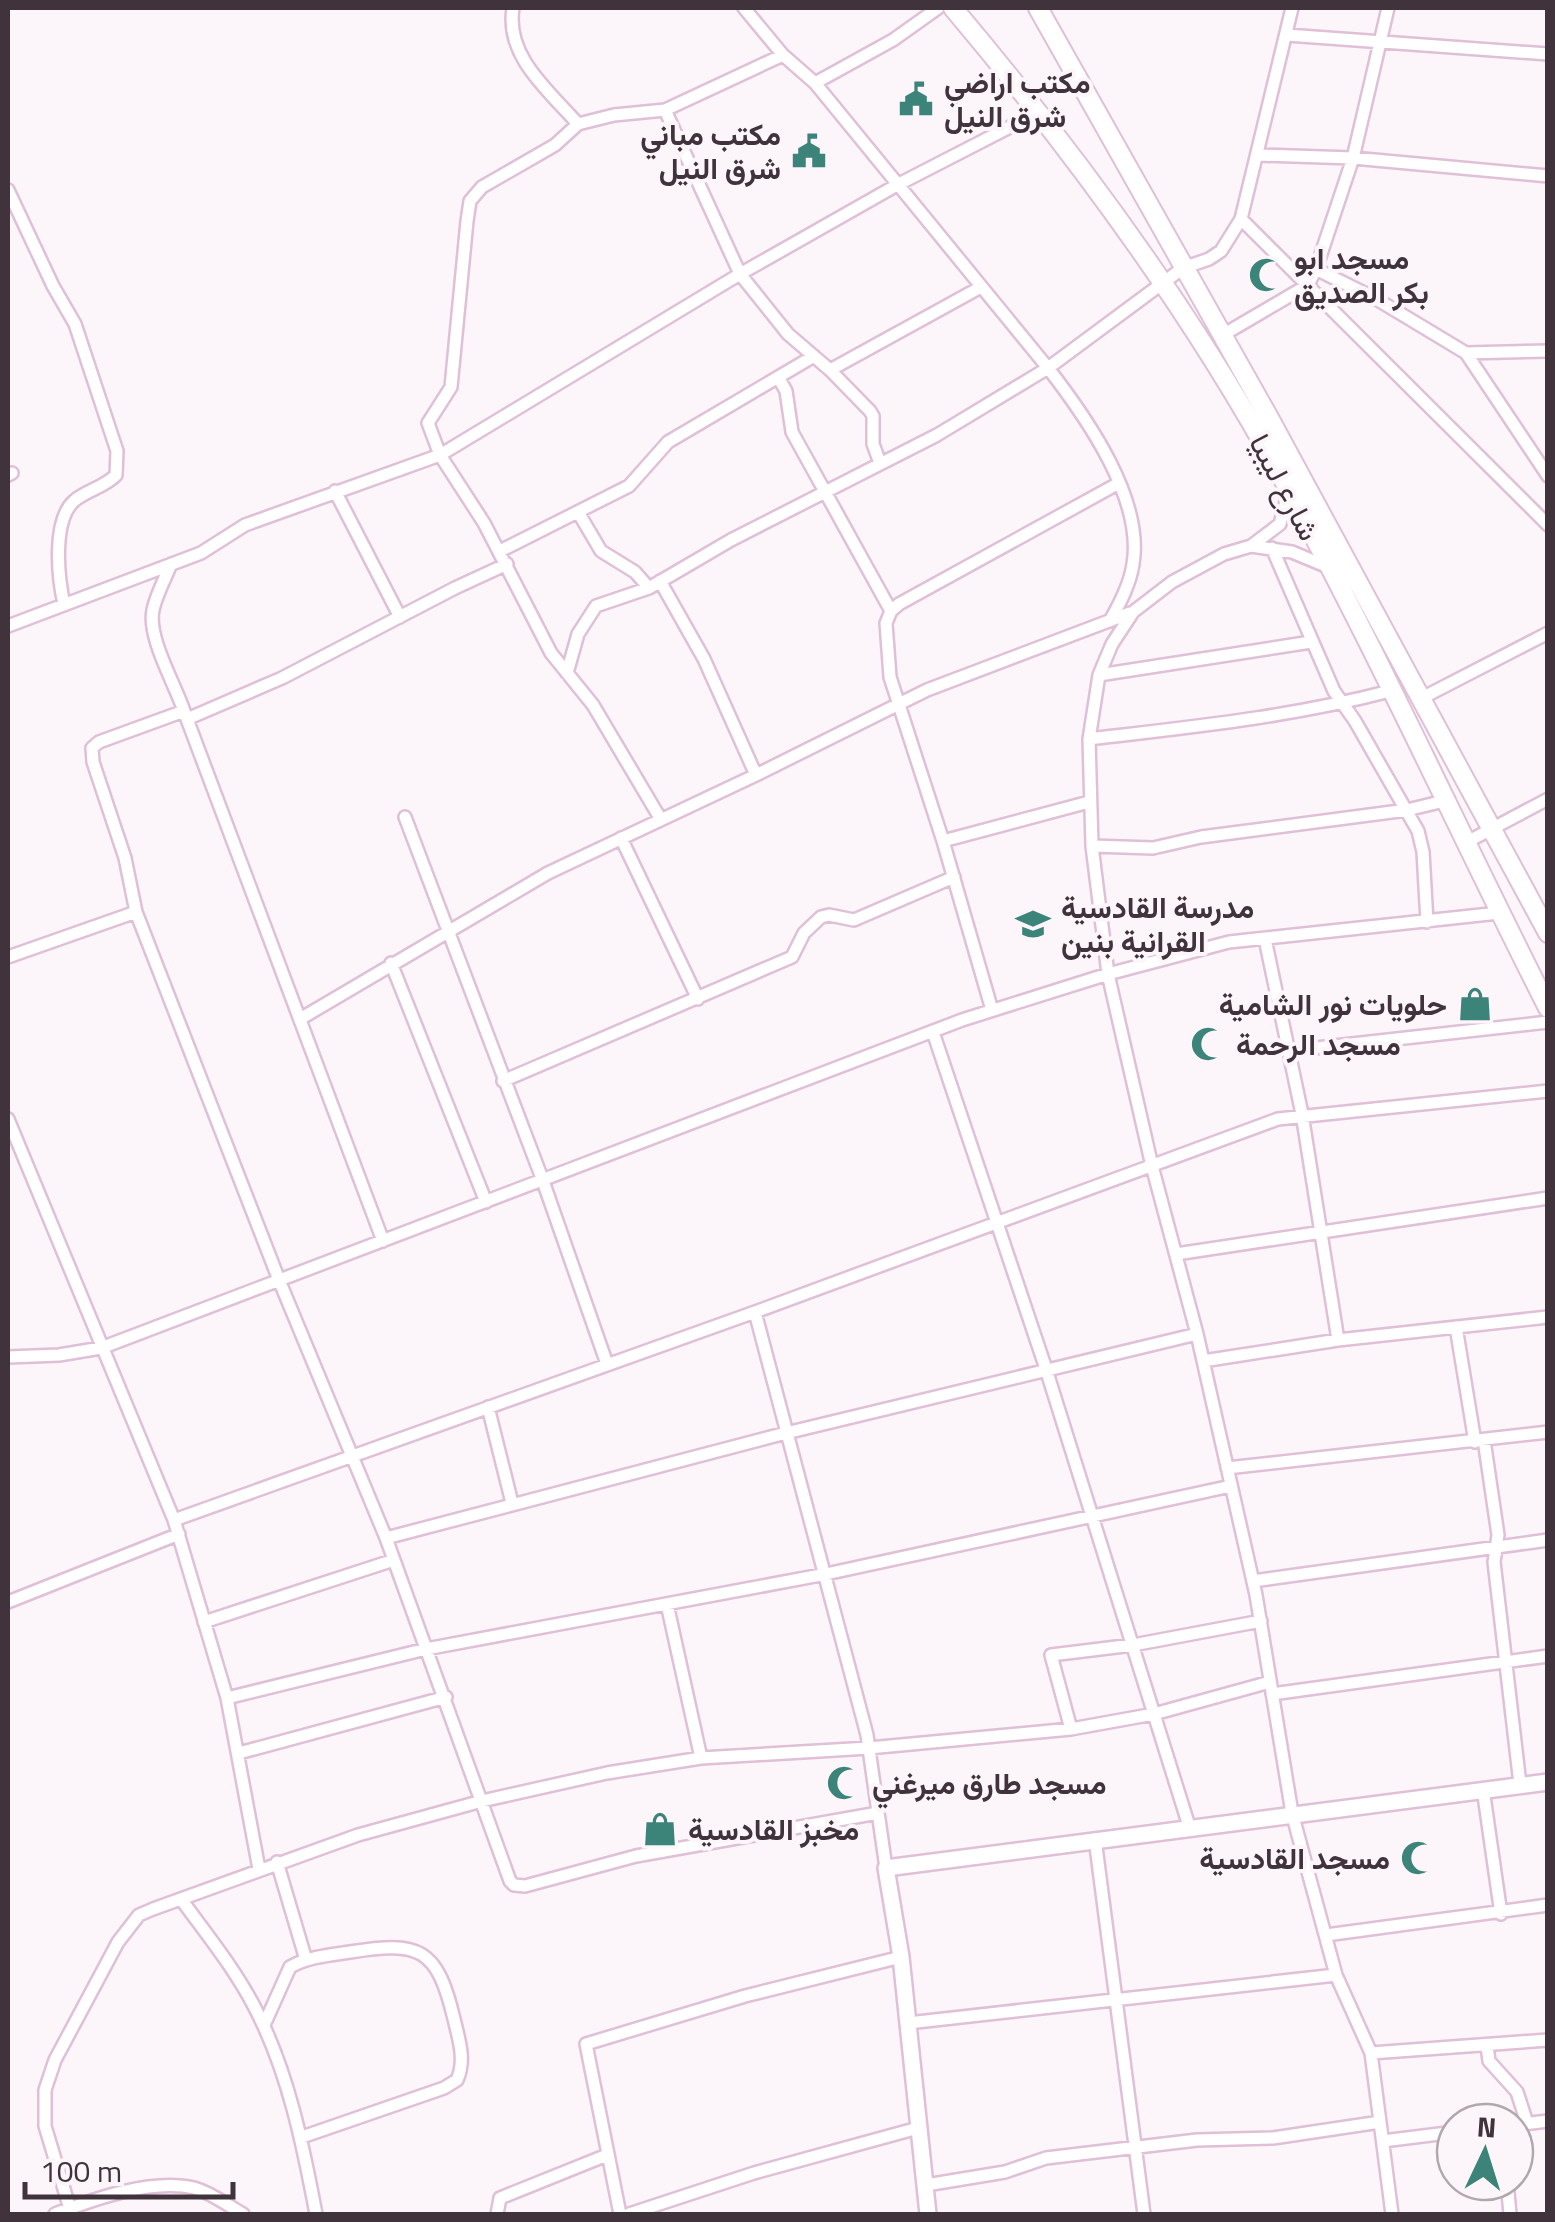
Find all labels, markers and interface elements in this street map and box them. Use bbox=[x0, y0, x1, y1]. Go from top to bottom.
place label: مكتب اراضي شرق النيل bbox=[944, 59, 1091, 139]
public building icon: مكتب اراضي شرق النيل bbox=[897, 80, 935, 118]
place label: مكتب مباني شرق النيل bbox=[640, 111, 781, 191]
public building icon: مكتب مباني شرق النيل bbox=[790, 132, 828, 170]
place label: مسجد ابو بكر الصديق bbox=[1294, 235, 1429, 315]
mosque icon: مسجد ابو بكر الصديق bbox=[1247, 256, 1285, 294]
street label: شارع ليبيا bbox=[1238, 425, 1332, 549]
place label: مدرسة القادسية القرانية بنين bbox=[1061, 884, 1254, 964]
school or university icon: مدرسة القادسية القرانية بنين bbox=[1014, 905, 1052, 943]
place label: حلويات نور الشامية bbox=[1219, 981, 1447, 1027]
shop icon: حلويات نور الشامية bbox=[1456, 985, 1494, 1023]
place label: مسجد الرحمة bbox=[1236, 1021, 1401, 1067]
mosque icon: مسجد الرحمة bbox=[1189, 1025, 1227, 1063]
place label: مسجد طارق ميرغني bbox=[872, 1760, 1107, 1809]
mosque icon: مسجد طارق ميرغني bbox=[825, 1764, 863, 1802]
place label: مخبز القادسية bbox=[688, 1806, 859, 1852]
shop icon: مخبز القادسية bbox=[641, 1810, 679, 1848]
place label: مسجد القادسية bbox=[1199, 1835, 1390, 1881]
mosque icon: مسجد القادسية bbox=[1399, 1839, 1437, 1877]
north arrow bbox=[1435, 2102, 1535, 2202]
text: N bbox=[1476, 2104, 1498, 2149]
scale bar bbox=[25, 2137, 232, 2199]
text: 100 m bbox=[40, 2148, 122, 2194]

